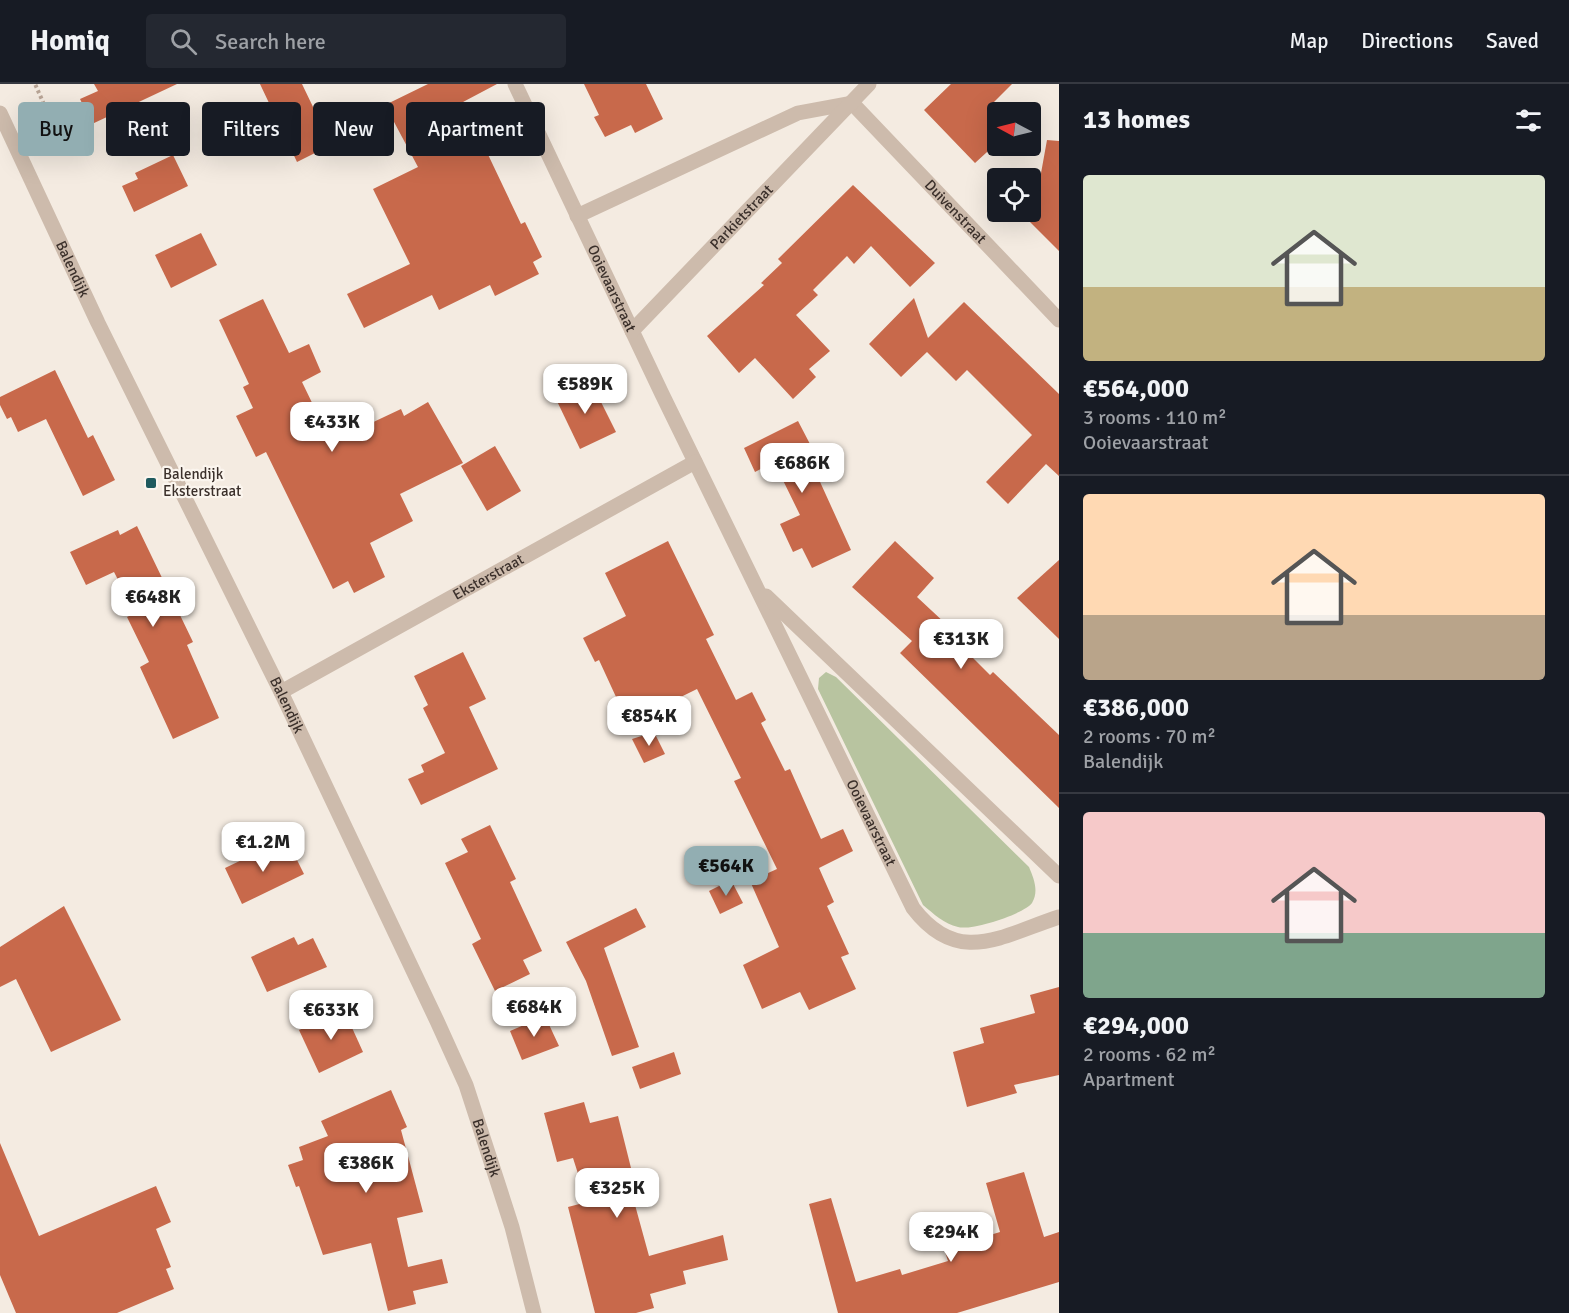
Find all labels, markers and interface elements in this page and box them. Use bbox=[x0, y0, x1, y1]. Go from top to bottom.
search box bbox=[146, 14, 566, 68]
text: Homiq bbox=[30, 24, 110, 58]
icon: search bbox=[167, 25, 200, 58]
text: Search here bbox=[215, 28, 326, 55]
text: Map bbox=[1290, 28, 1328, 54]
text: Directions bbox=[1361, 28, 1453, 54]
text: Saved bbox=[1486, 28, 1539, 54]
chip: Buy bbox=[18, 102, 94, 156]
chip: Rent bbox=[106, 102, 190, 156]
chip: Filters bbox=[202, 102, 301, 156]
chip: New bbox=[313, 102, 394, 156]
chip: Apartment bbox=[406, 102, 545, 156]
north arrow bbox=[987, 102, 1041, 156]
map controls bbox=[987, 102, 1041, 222]
text: 13 homes bbox=[1083, 104, 1190, 136]
icon: filters bbox=[1512, 104, 1545, 137]
button: locate bbox=[987, 168, 1041, 222]
street label: Duivenstraat bbox=[921, 176, 990, 247]
street label: Parkietstraat bbox=[706, 181, 777, 253]
icon: home bbox=[1260, 214, 1368, 322]
street label: Balendijk bbox=[52, 238, 94, 300]
street label: Ooievaarstraat bbox=[584, 242, 640, 335]
pin: €589K bbox=[543, 364, 627, 415]
text: €589K bbox=[557, 371, 613, 396]
text: €564,000 bbox=[1083, 373, 1189, 405]
pin: €433K bbox=[290, 402, 374, 453]
text: 3 rooms · 110 m² bbox=[1083, 405, 1227, 430]
text: €433K bbox=[304, 409, 360, 434]
text: Ooievaarstraat bbox=[1083, 430, 1209, 455]
pin: €686K bbox=[760, 443, 844, 494]
text: €686K bbox=[774, 450, 830, 475]
place label: Balendijk Eksterstraat bbox=[163, 465, 241, 500]
marker: Balendijk Eksterstraat bbox=[144, 476, 158, 490]
icon: home bbox=[1260, 533, 1368, 641]
street label: Eksterstraat bbox=[450, 550, 527, 604]
pin: €648K bbox=[111, 577, 195, 628]
text: €648K bbox=[125, 584, 181, 609]
pin: €313K bbox=[919, 619, 1003, 670]
text: €313K bbox=[933, 626, 989, 651]
street label: Balendijk bbox=[266, 674, 308, 737]
text: €386,000 bbox=[1083, 692, 1189, 724]
pin: €854K bbox=[607, 696, 691, 747]
text: €854K bbox=[621, 703, 677, 728]
text: 2 rooms · 70 m² bbox=[1083, 724, 1216, 749]
text: Balendijk bbox=[1083, 749, 1163, 774]
street label: Ooievaarstraat bbox=[843, 776, 900, 869]
pin: €1.2M bbox=[221, 822, 305, 873]
text: €1.2M bbox=[236, 829, 290, 854]
pin: €564K bbox=[684, 846, 768, 897]
icon: home bbox=[1260, 851, 1368, 959]
text: €564K bbox=[698, 853, 754, 878]
pin: €684K bbox=[492, 987, 576, 1038]
pin: €633K bbox=[289, 990, 373, 1041]
text: €684K bbox=[506, 994, 562, 1019]
text: €633K bbox=[303, 997, 359, 1022]
text: €294,000 bbox=[1083, 1010, 1189, 1042]
text: 2 rooms · 62 m² bbox=[1083, 1042, 1216, 1067]
text: Apartment bbox=[1083, 1067, 1175, 1092]
street label: Balendijk bbox=[469, 1116, 504, 1180]
pin: €386K bbox=[324, 1143, 408, 1194]
text: €386K bbox=[338, 1150, 394, 1175]
pin: €325K bbox=[575, 1168, 659, 1219]
text: €325K bbox=[589, 1175, 645, 1200]
pin: €294K bbox=[909, 1212, 993, 1263]
text: €294K bbox=[923, 1219, 979, 1244]

